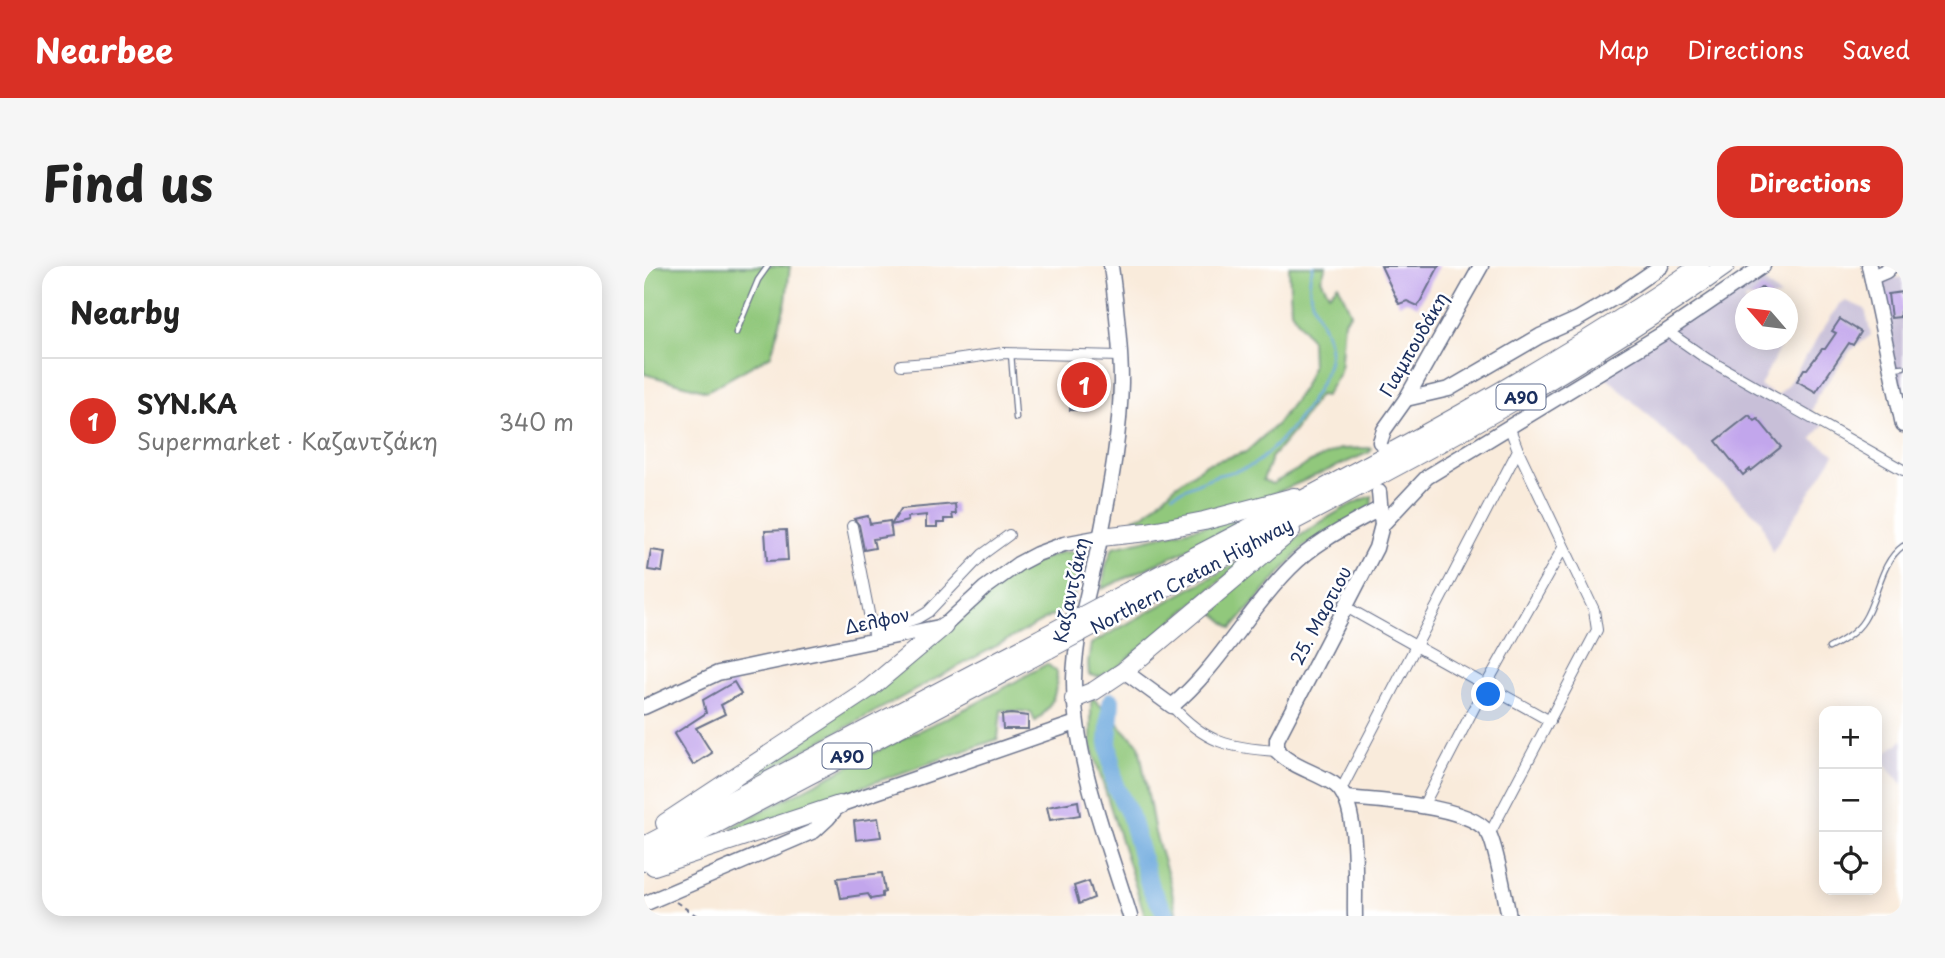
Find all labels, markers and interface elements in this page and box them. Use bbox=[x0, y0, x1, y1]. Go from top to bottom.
text: Nearbee bbox=[35, 24, 173, 74]
text: Map bbox=[1598, 31, 1649, 67]
text: Directions bbox=[1687, 31, 1804, 67]
text: Saved bbox=[1842, 31, 1910, 67]
text: Find us bbox=[42, 145, 213, 219]
button: Directions bbox=[1717, 146, 1903, 218]
street label: Γιαμπουδάκη bbox=[1372, 287, 1454, 401]
north arrow bbox=[1735, 287, 1798, 350]
text: Nearby bbox=[70, 289, 180, 334]
pin: 1 bbox=[1061, 359, 1107, 411]
text: SYN.KA bbox=[137, 384, 237, 423]
road number: Α90 bbox=[1496, 385, 1546, 410]
text: 1 bbox=[88, 404, 99, 439]
text: 340 m bbox=[499, 404, 574, 439]
text: Supermarket · Καζαντζάκη bbox=[137, 423, 438, 458]
street label: Northern Cretan Highway bbox=[1085, 510, 1297, 640]
street label: Καζαντζάκη bbox=[1046, 535, 1094, 645]
street label: 25. Μαρτιου bbox=[1283, 561, 1357, 669]
street label: Δελφον bbox=[842, 600, 912, 640]
your location bbox=[1471, 677, 1505, 711]
map controls bbox=[1819, 706, 1882, 895]
button: + bbox=[1819, 706, 1882, 769]
road number: Α90 bbox=[822, 743, 872, 769]
button: − bbox=[1819, 769, 1882, 832]
button: locate bbox=[1819, 832, 1882, 895]

